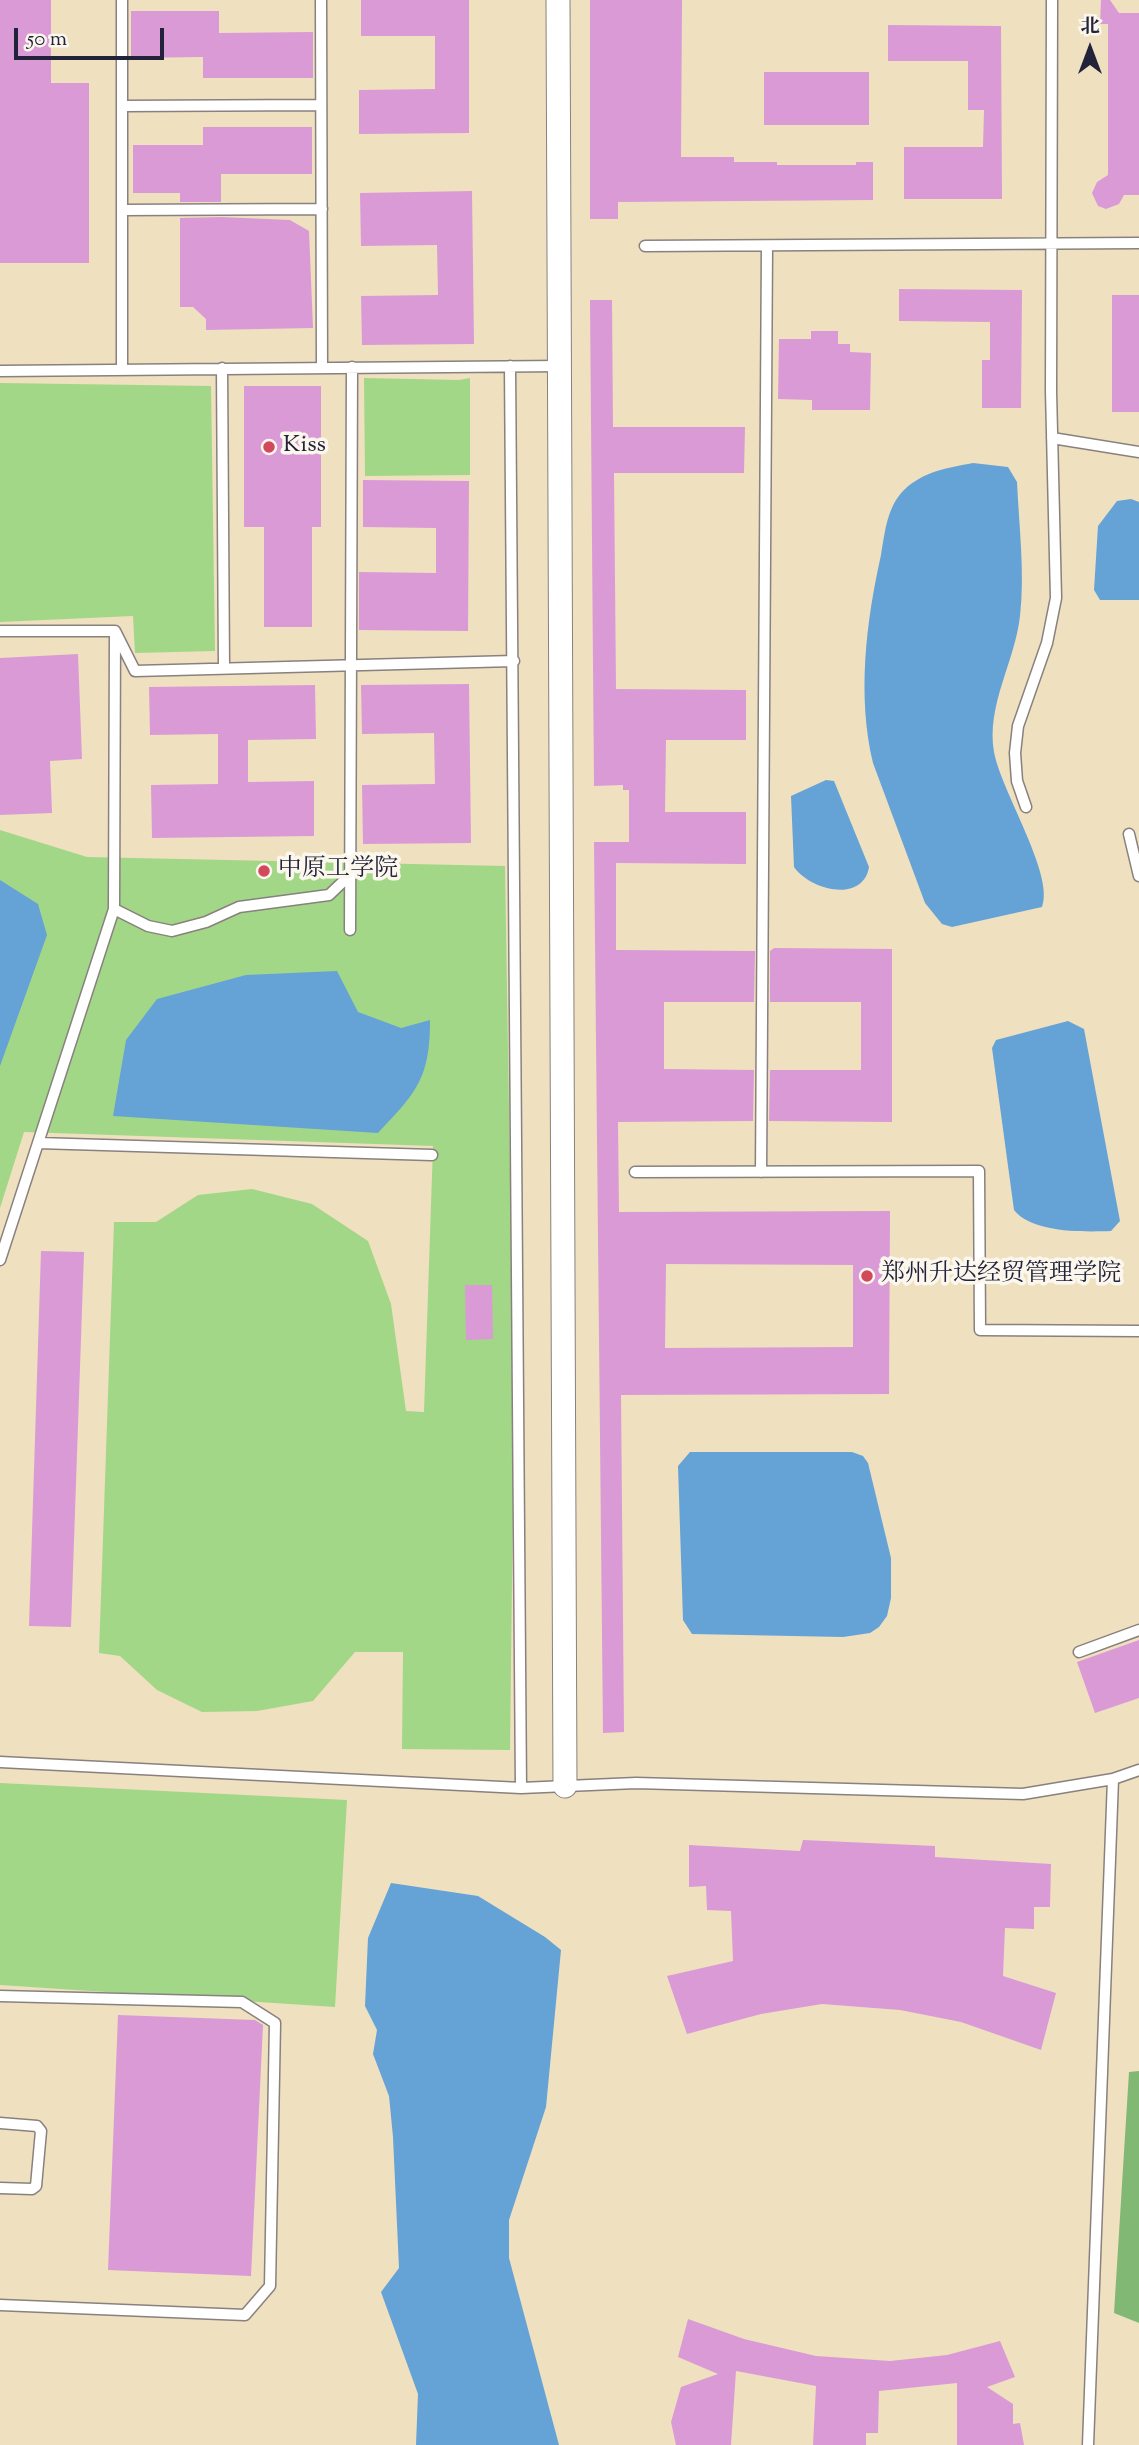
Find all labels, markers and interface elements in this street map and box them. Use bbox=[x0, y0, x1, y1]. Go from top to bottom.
scale bar bbox=[18, 14, 168, 58]
north arrow bbox=[1055, 14, 1125, 84]
text: 北 bbox=[1080, 14, 1100, 41]
text: 50 m bbox=[27, 25, 67, 55]
place label: Kiss bbox=[283, 433, 326, 461]
marker: Kiss bbox=[261, 439, 277, 455]
place label: 中原工学院 bbox=[278, 857, 398, 885]
marker: 中原工学院 bbox=[256, 863, 272, 879]
place label: 郑州升达经贸管理学院 bbox=[881, 1262, 1121, 1290]
marker: 郑州升达经贸管理学院 bbox=[859, 1268, 875, 1284]

